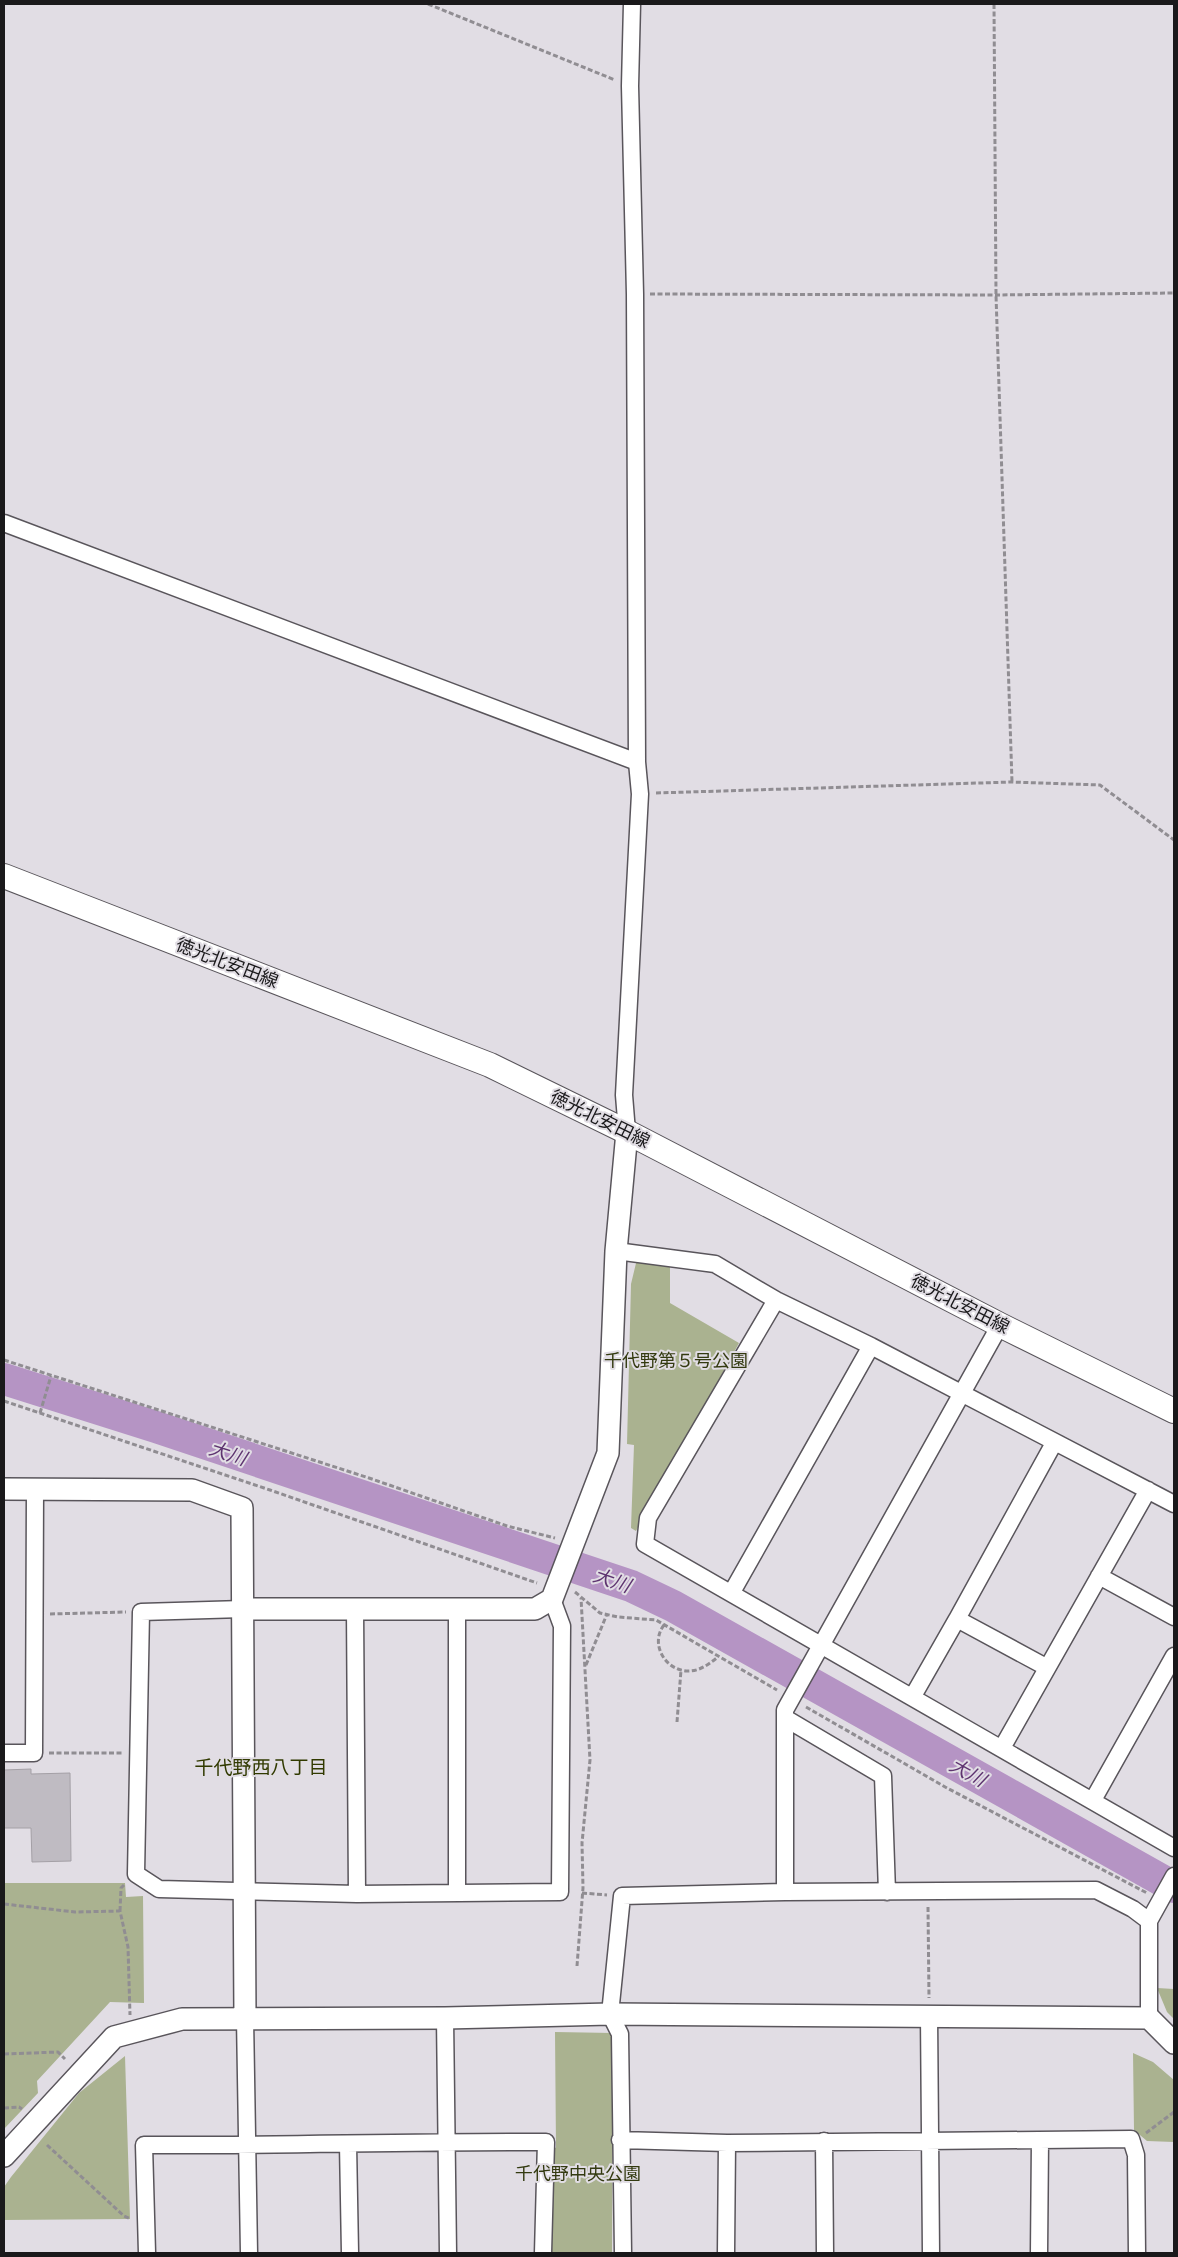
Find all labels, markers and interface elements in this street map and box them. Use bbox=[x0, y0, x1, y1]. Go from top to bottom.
street label: 徳光北安田線 bbox=[173, 934, 281, 992]
street label: 徳光北安田線 bbox=[547, 1086, 653, 1152]
street label: 徳光北安田線 bbox=[907, 1271, 1013, 1337]
park label: 千代野第５号公園 bbox=[604, 1351, 748, 1371]
water label: 大川 bbox=[207, 1438, 251, 1470]
water label: 大川 bbox=[590, 1564, 635, 1597]
water label: 大川 bbox=[946, 1754, 991, 1792]
district label: 千代野西八丁目 bbox=[194, 1757, 328, 1778]
park label: 千代野中央公園 bbox=[515, 2164, 641, 2184]

